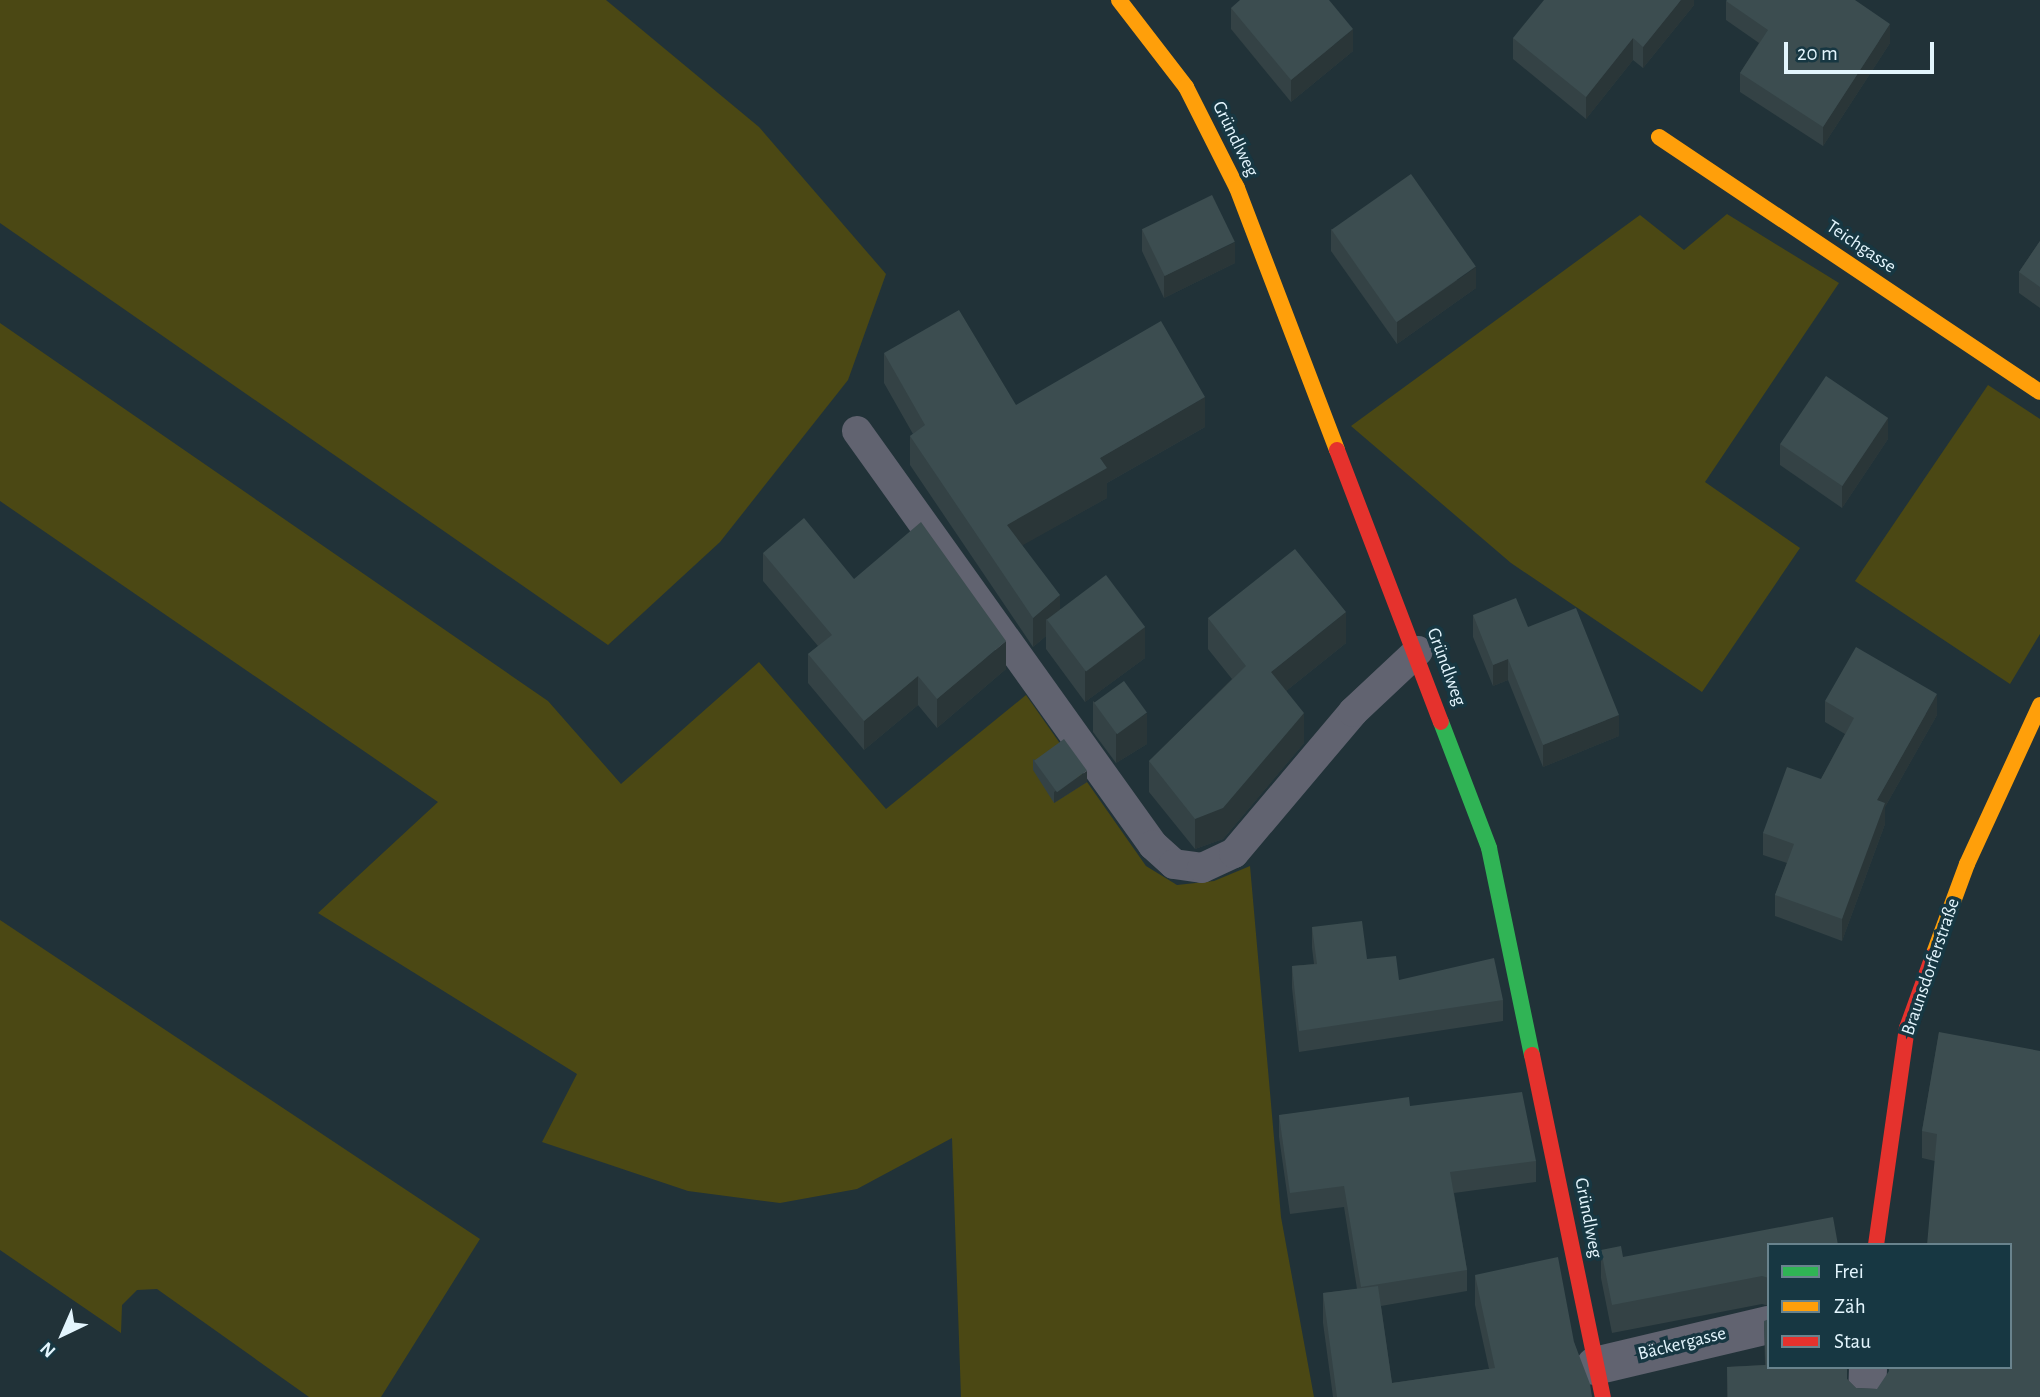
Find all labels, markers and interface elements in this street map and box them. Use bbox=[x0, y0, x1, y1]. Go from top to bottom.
scale bar bbox=[1788, 28, 1938, 72]
text: 20 m bbox=[1797, 43, 1838, 64]
street label: Gründlweg bbox=[1207, 97, 1263, 181]
street label: Teichgasse bbox=[1822, 215, 1900, 279]
street label: Gründlweg bbox=[1421, 625, 1471, 709]
street label: Braunsdorferstraße bbox=[1897, 895, 1965, 1039]
street label: Gründlweg bbox=[1569, 1176, 1607, 1260]
legend bbox=[1767, 1243, 2012, 1369]
text: Frei bbox=[1834, 1261, 1864, 1282]
text: Zäh bbox=[1834, 1296, 1866, 1317]
north arrow bbox=[28, 1299, 98, 1369]
street label: Bäckergasse bbox=[1636, 1322, 1728, 1366]
text: Stau bbox=[1834, 1331, 1871, 1352]
text: N bbox=[37, 1338, 59, 1361]

